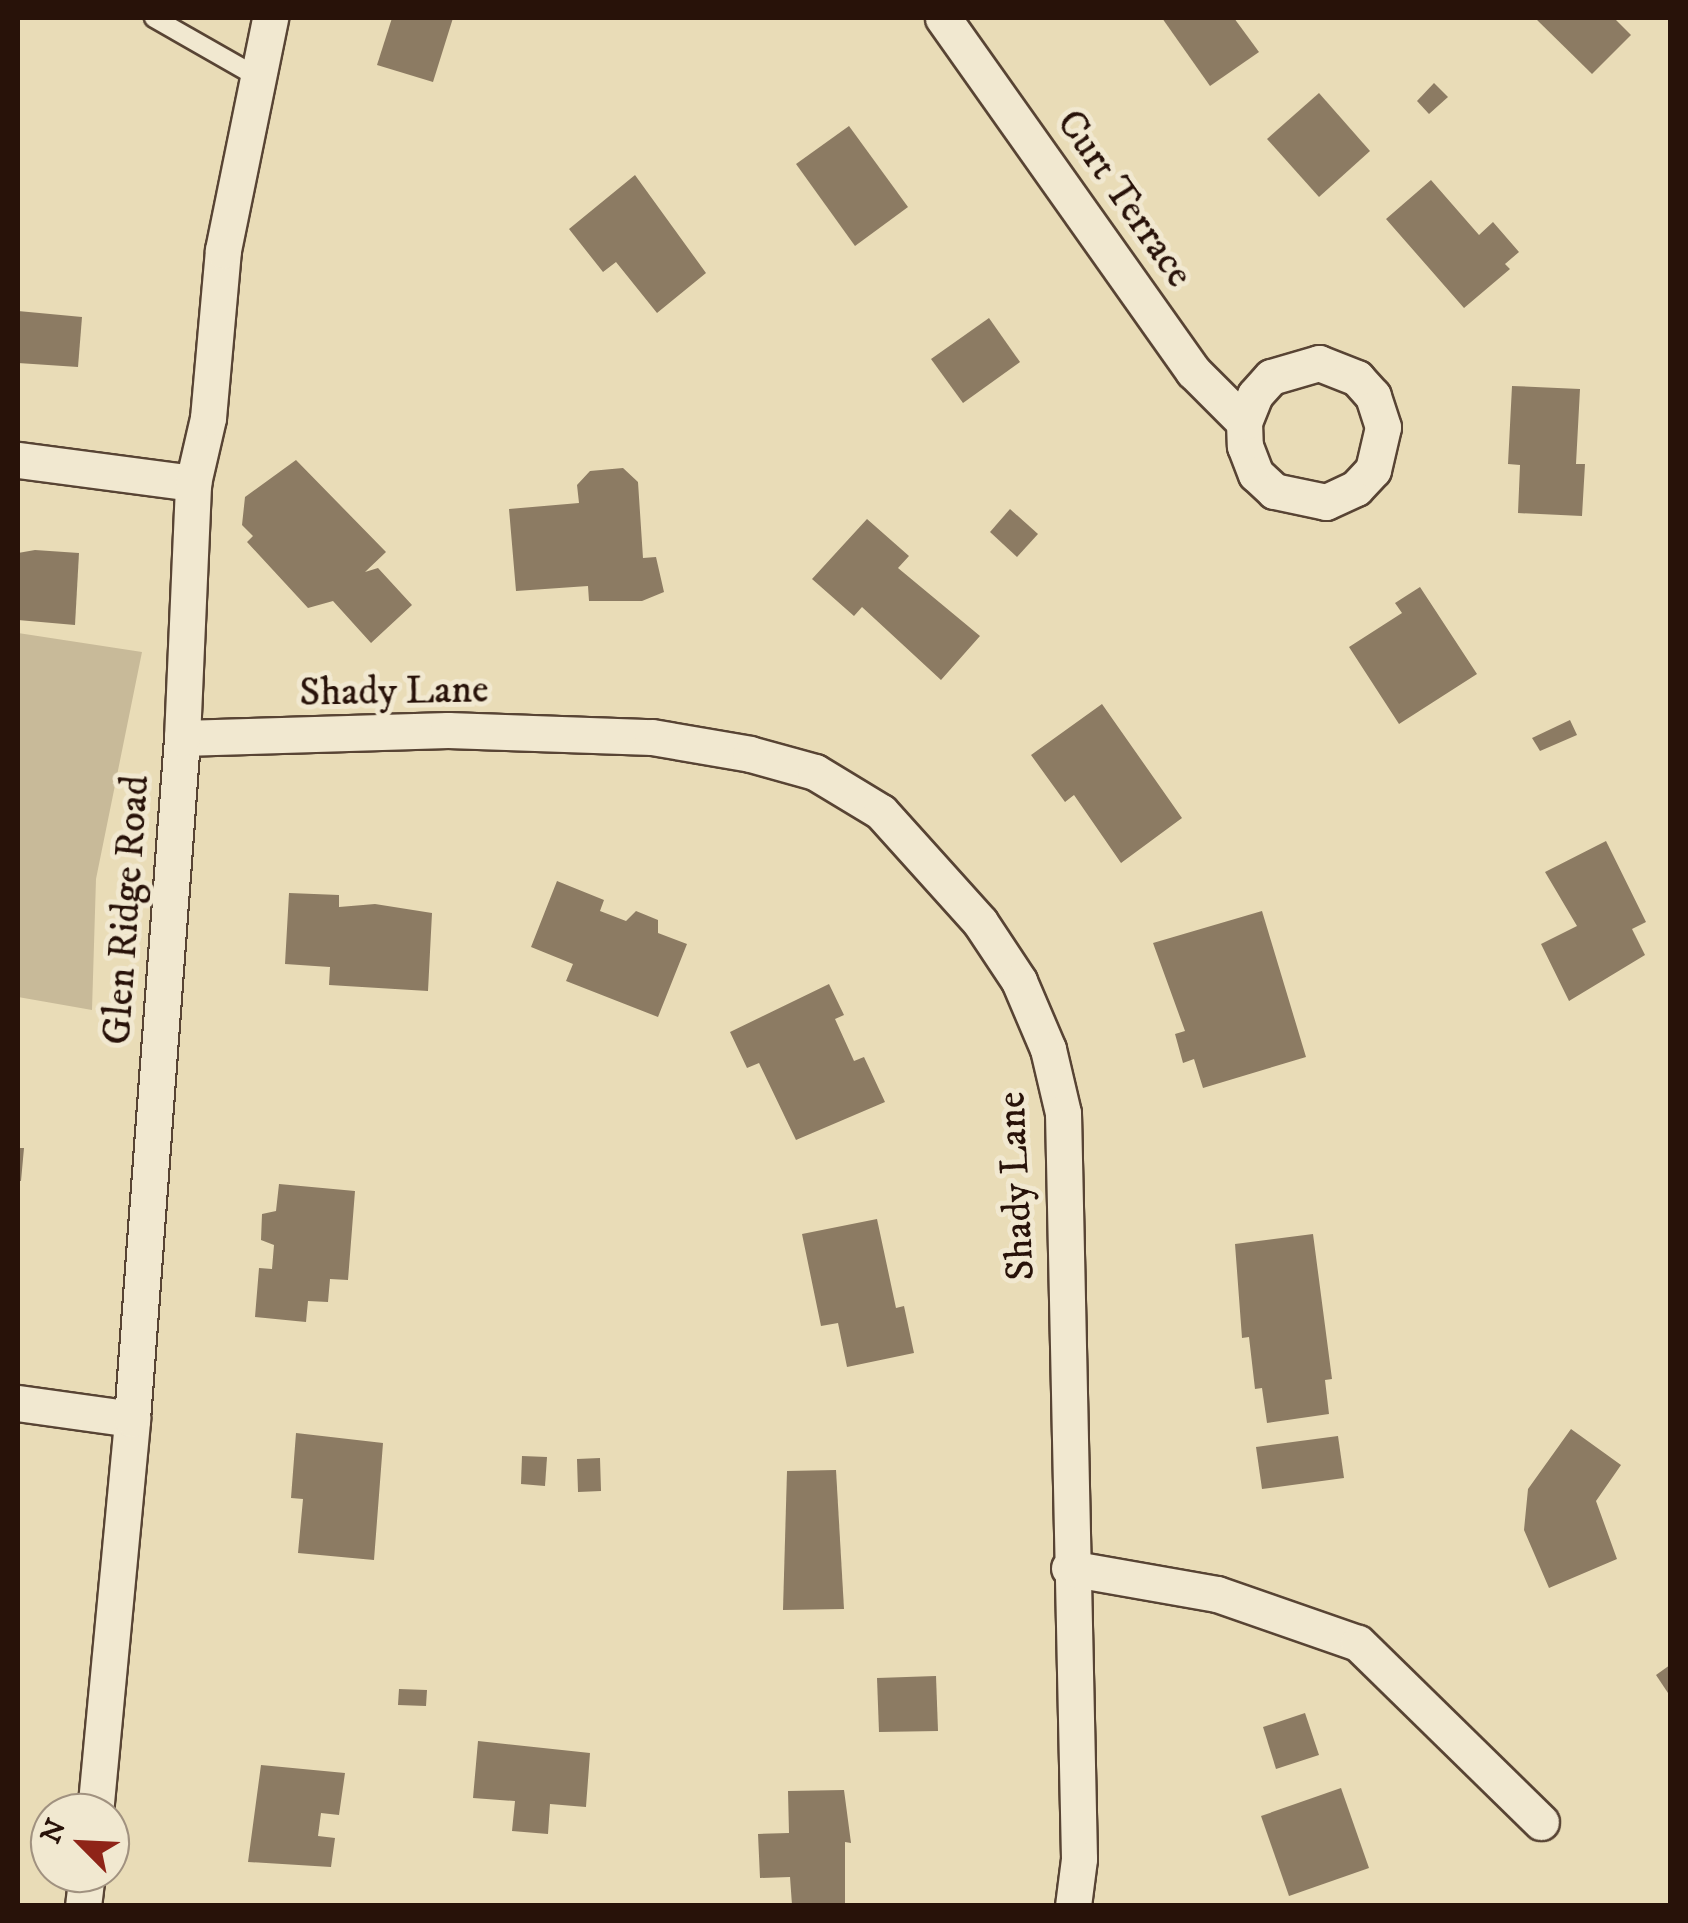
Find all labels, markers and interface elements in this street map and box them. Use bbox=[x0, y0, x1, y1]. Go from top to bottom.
street label: Curt Terrace bbox=[1045, 101, 1203, 297]
street label: Shady Lane bbox=[299, 666, 489, 718]
street label: Glen Ridge Road bbox=[94, 774, 160, 1046]
street label: Shady Lane bbox=[988, 1090, 1046, 1282]
north arrow bbox=[30, 1793, 130, 1893]
text: N bbox=[33, 1814, 75, 1849]

